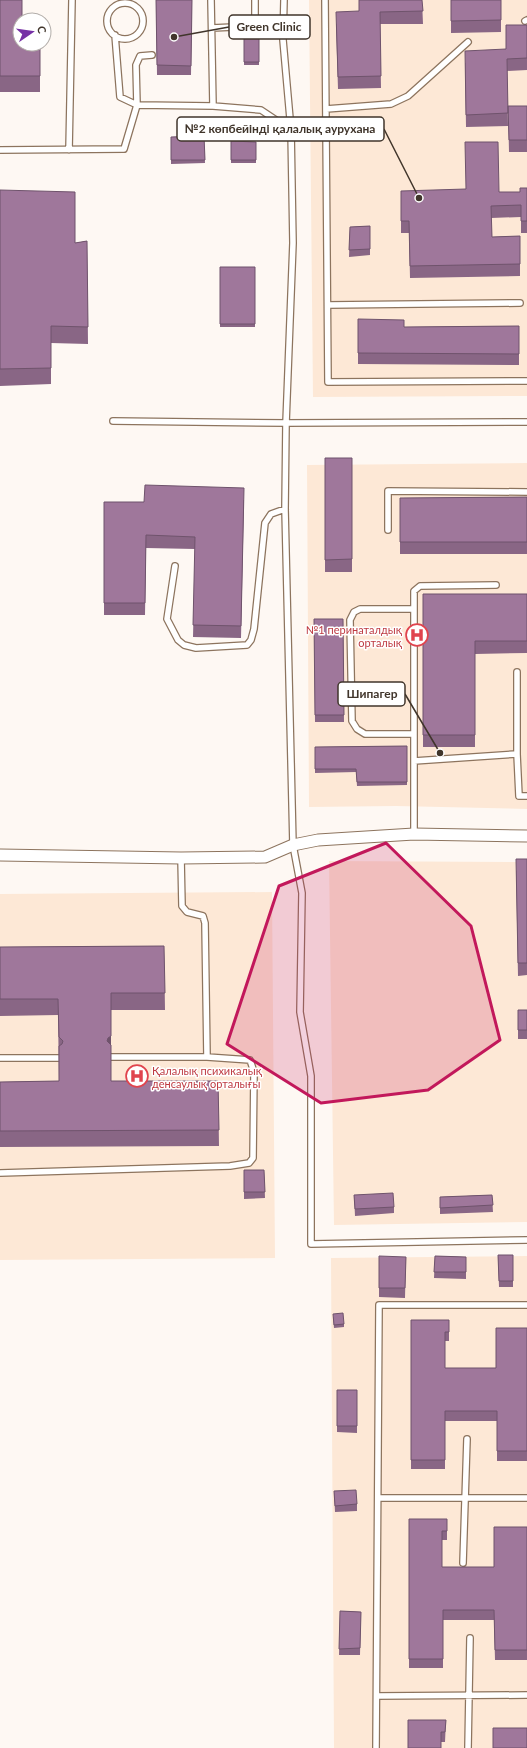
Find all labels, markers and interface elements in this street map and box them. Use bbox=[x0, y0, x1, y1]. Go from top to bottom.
north arrow bbox=[12, 12, 52, 52]
callout: Green Clinic bbox=[229, 15, 310, 39]
text: Green Clinic bbox=[237, 19, 302, 34]
text: С bbox=[35, 25, 50, 35]
callout: №2 көпбейінді қалалық аурухана bbox=[177, 117, 384, 141]
text: №2 көпбейінді қалалық аурухана bbox=[185, 121, 375, 136]
hospital icon: №1 перинаталдық орталық bbox=[404, 622, 430, 648]
place label: №1 перинаталдық орталық bbox=[306, 623, 403, 649]
callout: Шипагер bbox=[338, 682, 405, 706]
text: Шипагер bbox=[347, 686, 398, 701]
hospital icon: Қалалық психикалық денсаулық орталығы bbox=[124, 1063, 150, 1089]
place label: Қалалық психикалық денсаулық орталығы bbox=[152, 1064, 263, 1090]

